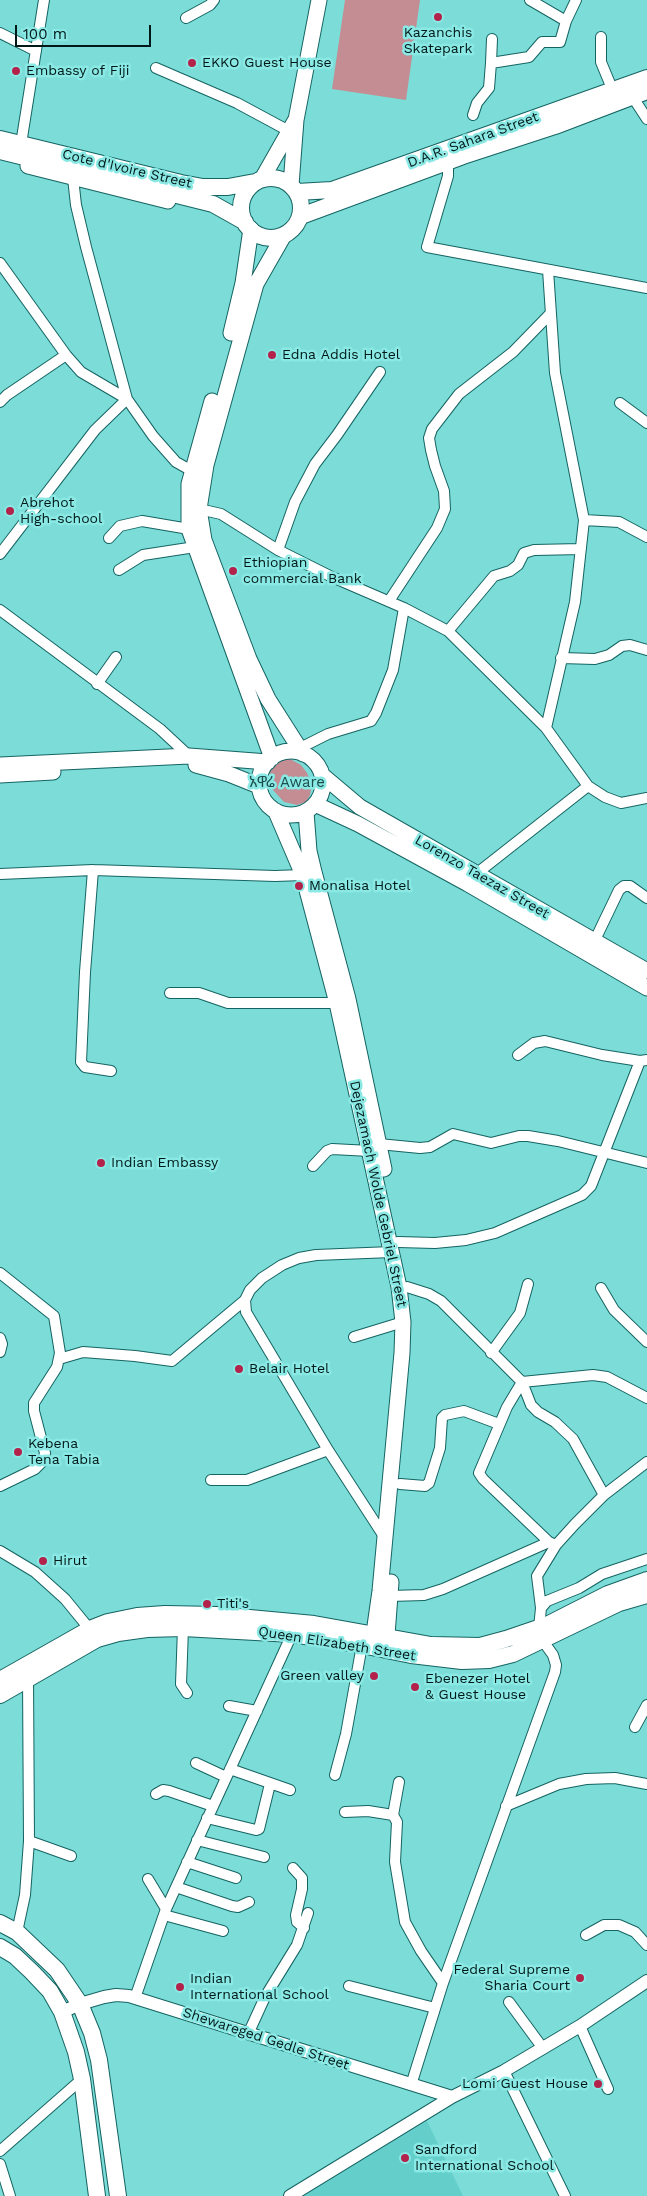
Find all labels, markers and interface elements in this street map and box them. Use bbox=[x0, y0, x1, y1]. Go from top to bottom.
marker: Kazanchis Skatepark bbox=[432, 11, 444, 23]
scale bar bbox=[18, 15, 154, 47]
text: 100 m bbox=[23, 25, 67, 43]
place label: Kazanchis Skatepark bbox=[404, 25, 472, 58]
place label: EKKO Guest House bbox=[202, 55, 332, 71]
marker: EKKO Guest House bbox=[186, 57, 198, 69]
place label: Embassy of Fiji bbox=[26, 63, 130, 79]
marker: Embassy of Fiji bbox=[10, 65, 22, 77]
street label: D.A.R. Sahara Street bbox=[405, 108, 541, 172]
street label: Cote d'Ivoire Street bbox=[60, 146, 194, 192]
place label: Edna Addis Hotel bbox=[282, 347, 400, 363]
marker: Edna Addis Hotel bbox=[266, 349, 278, 361]
place label: Abrehot High-school bbox=[20, 495, 102, 528]
marker: Abrehot High-school bbox=[4, 505, 16, 517]
place label: Ethiopian commercial Bank bbox=[243, 555, 362, 588]
marker: Ethiopian commercial Bank bbox=[227, 565, 239, 577]
district label: አዋሬ Aware bbox=[249, 774, 325, 792]
street label: Lorenzo Taezaz Street bbox=[412, 832, 552, 922]
place label: Monalisa Hotel bbox=[309, 878, 411, 894]
marker: Monalisa Hotel bbox=[293, 880, 305, 892]
street label: Dejezamach Wolde Gebriel Street bbox=[346, 1079, 410, 1309]
place label: Indian Embassy bbox=[111, 1155, 218, 1171]
marker: Indian Embassy bbox=[95, 1157, 107, 1169]
place label: Belair Hotel bbox=[249, 1361, 329, 1377]
marker: Belair Hotel bbox=[233, 1363, 245, 1375]
place label: Kebena Tena Tabia bbox=[28, 1436, 100, 1468]
marker: Kebena Tena Tabia bbox=[12, 1446, 24, 1458]
place label: Hirut bbox=[53, 1553, 87, 1569]
marker: Hirut bbox=[37, 1555, 49, 1567]
place label: Titi's bbox=[217, 1596, 249, 1612]
marker: Titi's bbox=[201, 1598, 213, 1610]
street label: Queen Elizabeth Street bbox=[257, 1623, 417, 1665]
place label: Green valley bbox=[280, 1668, 364, 1684]
marker: Green valley bbox=[368, 1670, 380, 1682]
place label: Ebenezer Hotel & Guest House bbox=[425, 1671, 530, 1704]
marker: Ebenezer Hotel & Guest House bbox=[409, 1681, 421, 1693]
place label: Federal Supreme Sharia Court bbox=[453, 1962, 570, 1994]
place label: Indian International School bbox=[190, 1971, 329, 2004]
marker: Federal Supreme Sharia Court bbox=[574, 1972, 586, 1984]
marker: Indian International School bbox=[174, 1981, 186, 1993]
street label: Shewareged Gedle Street bbox=[181, 2004, 351, 2074]
place label: Lomi Guest House bbox=[462, 2076, 588, 2092]
marker: Lomi Guest House bbox=[592, 2078, 604, 2090]
place label: Sandford International School bbox=[415, 2142, 554, 2174]
marker: Sandford International School bbox=[399, 2152, 411, 2164]

